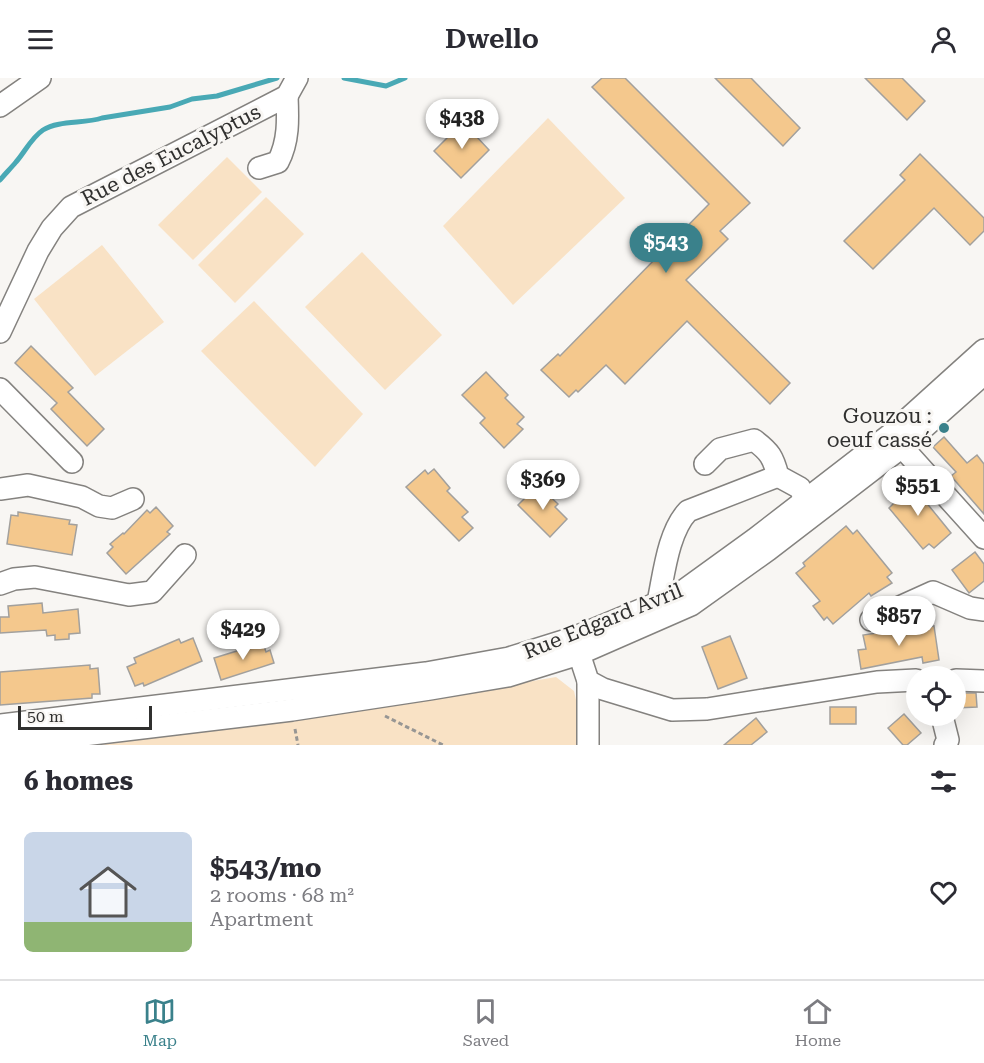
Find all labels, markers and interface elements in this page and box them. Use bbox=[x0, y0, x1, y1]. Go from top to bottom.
icon: menu bbox=[24, 23, 57, 56]
text: Dwello bbox=[445, 23, 539, 55]
icon: person bbox=[927, 23, 960, 56]
street label: Rue des Eucalyptus bbox=[77, 99, 265, 211]
pin: $438 bbox=[426, 99, 498, 150]
text: $438 bbox=[440, 106, 484, 130]
pin: $543 bbox=[630, 223, 702, 274]
text: $543 bbox=[644, 230, 688, 254]
place label: Gouzou : oeuf cassé bbox=[827, 404, 932, 452]
marker: Gouzou : oeuf cassé bbox=[937, 421, 951, 435]
pin: $369 bbox=[507, 460, 579, 511]
pin: $551 bbox=[882, 466, 954, 517]
text: $369 bbox=[521, 467, 565, 491]
text: $551 bbox=[896, 473, 940, 497]
street label: Rue Edgard Avril bbox=[520, 578, 686, 664]
pin: $857 bbox=[863, 596, 935, 647]
text: $857 bbox=[877, 603, 921, 627]
pin: $429 bbox=[207, 610, 279, 661]
text: $429 bbox=[221, 617, 265, 641]
map controls bbox=[906, 666, 966, 726]
button: locate bbox=[906, 666, 966, 726]
scale bar bbox=[18, 703, 152, 730]
text: 50 m bbox=[27, 707, 64, 726]
icon: filters bbox=[927, 765, 960, 798]
text: 6 homes bbox=[24, 766, 133, 796]
text: $543/mo bbox=[210, 853, 322, 883]
icon: home bbox=[72, 856, 144, 928]
icon: heart bbox=[927, 876, 960, 909]
text: 2 rooms · 68 m² bbox=[210, 883, 354, 907]
text: Apartment bbox=[210, 907, 313, 931]
tab: Map bbox=[143, 995, 177, 1050]
tab: Saved bbox=[463, 995, 509, 1050]
tab: Home bbox=[795, 995, 841, 1050]

